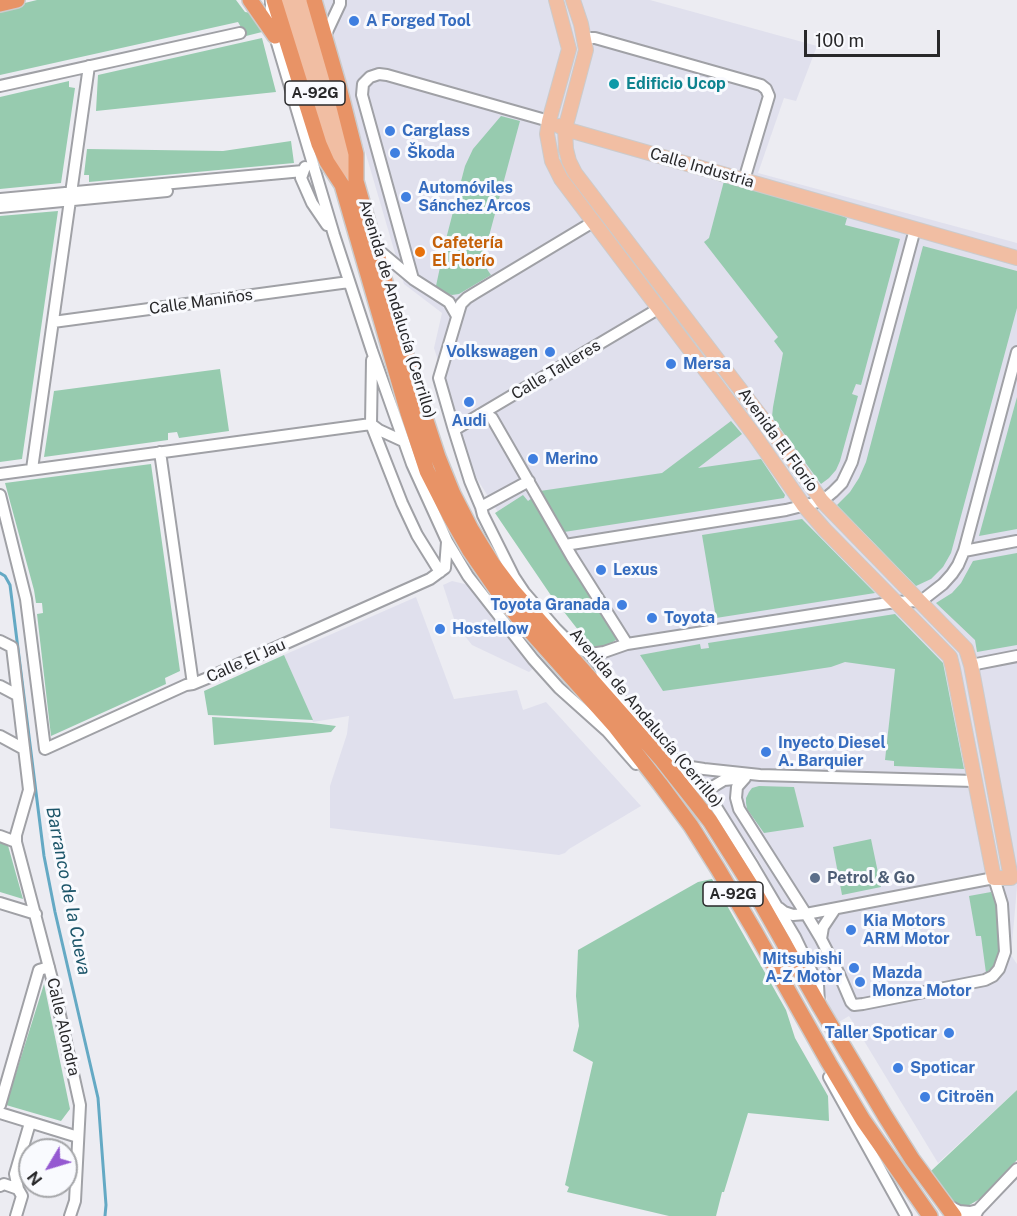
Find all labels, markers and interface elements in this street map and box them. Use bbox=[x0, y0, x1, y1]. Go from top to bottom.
place label: A Forged Tool bbox=[366, 11, 471, 31]
marker: A Forged Tool bbox=[347, 14, 361, 28]
scale bar bbox=[807, 18, 944, 56]
text: 100 m bbox=[815, 30, 864, 51]
place label: Edificio Ucop bbox=[626, 74, 726, 94]
marker: Edificio Ucop bbox=[607, 77, 621, 91]
road number: A-92G bbox=[285, 81, 345, 105]
place label: Carglass bbox=[402, 121, 470, 141]
marker: Carglass bbox=[383, 124, 397, 138]
place label: Škoda bbox=[407, 143, 455, 163]
street label: Calle Industria bbox=[648, 144, 756, 192]
marker: Škoda bbox=[388, 146, 402, 160]
place label: Automóviles Sánchez Arcos bbox=[418, 178, 531, 216]
marker: Automóviles Sánchez Arcos bbox=[399, 190, 413, 204]
street label: Avenida de Andalucía (Cerrillo) bbox=[355, 197, 439, 421]
place label: Cafetería El Florío bbox=[432, 233, 503, 271]
marker: Cafetería El Florío bbox=[413, 245, 427, 259]
street label: Calle Maniños bbox=[148, 285, 254, 319]
street label: Calle Talleres bbox=[508, 336, 604, 404]
place label: Volkswagen bbox=[446, 342, 538, 362]
marker: Volkswagen bbox=[543, 345, 557, 359]
place label: Mersa bbox=[683, 354, 731, 374]
marker: Mersa bbox=[664, 357, 678, 371]
street label: Avenida El Florío bbox=[734, 384, 822, 496]
marker: Audi bbox=[462, 395, 476, 409]
place label: Audi bbox=[451, 411, 487, 431]
place label: Merino bbox=[545, 449, 598, 469]
marker: Merino bbox=[526, 452, 540, 466]
place label: Lexus bbox=[613, 560, 658, 580]
marker: Lexus bbox=[594, 563, 608, 577]
place label: Toyota Granada bbox=[490, 595, 610, 615]
marker: Toyota Granada bbox=[615, 598, 629, 612]
place label: Toyota bbox=[664, 608, 715, 628]
marker: Toyota bbox=[645, 611, 659, 625]
place label: Hostellow bbox=[452, 619, 529, 639]
marker: Hostellow bbox=[433, 622, 447, 636]
street label: Avenida de Andalucía (Cerrillo) bbox=[565, 625, 727, 811]
street label: Calle El Jau bbox=[203, 635, 289, 687]
place label: Inyecto Diesel A. Barquier bbox=[778, 733, 886, 771]
marker: Inyecto Diesel A. Barquier bbox=[759, 745, 773, 759]
water label: Barranco de la Cueva bbox=[41, 805, 95, 977]
place label: Petrol & Go bbox=[827, 868, 915, 888]
marker: Petrol & Go bbox=[808, 871, 822, 885]
road number: A-92G bbox=[703, 882, 763, 906]
place label: Kia Motors ARM Motor bbox=[863, 911, 950, 949]
marker: Kia Motors ARM Motor bbox=[844, 923, 858, 937]
place label: Mitsubishi A-Z Motor bbox=[762, 949, 842, 987]
marker: Mitsubishi A-Z Motor bbox=[847, 961, 861, 975]
place label: Mazda Monza Motor bbox=[872, 963, 971, 1001]
marker: Mazda Monza Motor bbox=[853, 975, 867, 989]
street label: Calle Alondra bbox=[42, 976, 84, 1078]
place label: Taller Spoticar bbox=[825, 1023, 937, 1043]
marker: Taller Spoticar bbox=[942, 1026, 956, 1040]
place label: Spoticar bbox=[910, 1058, 975, 1078]
marker: Spoticar bbox=[891, 1061, 905, 1075]
place label: Citroën bbox=[937, 1087, 994, 1107]
marker: Citroën bbox=[918, 1090, 932, 1104]
north arrow bbox=[18, 1138, 78, 1198]
text: N bbox=[24, 1167, 46, 1189]

